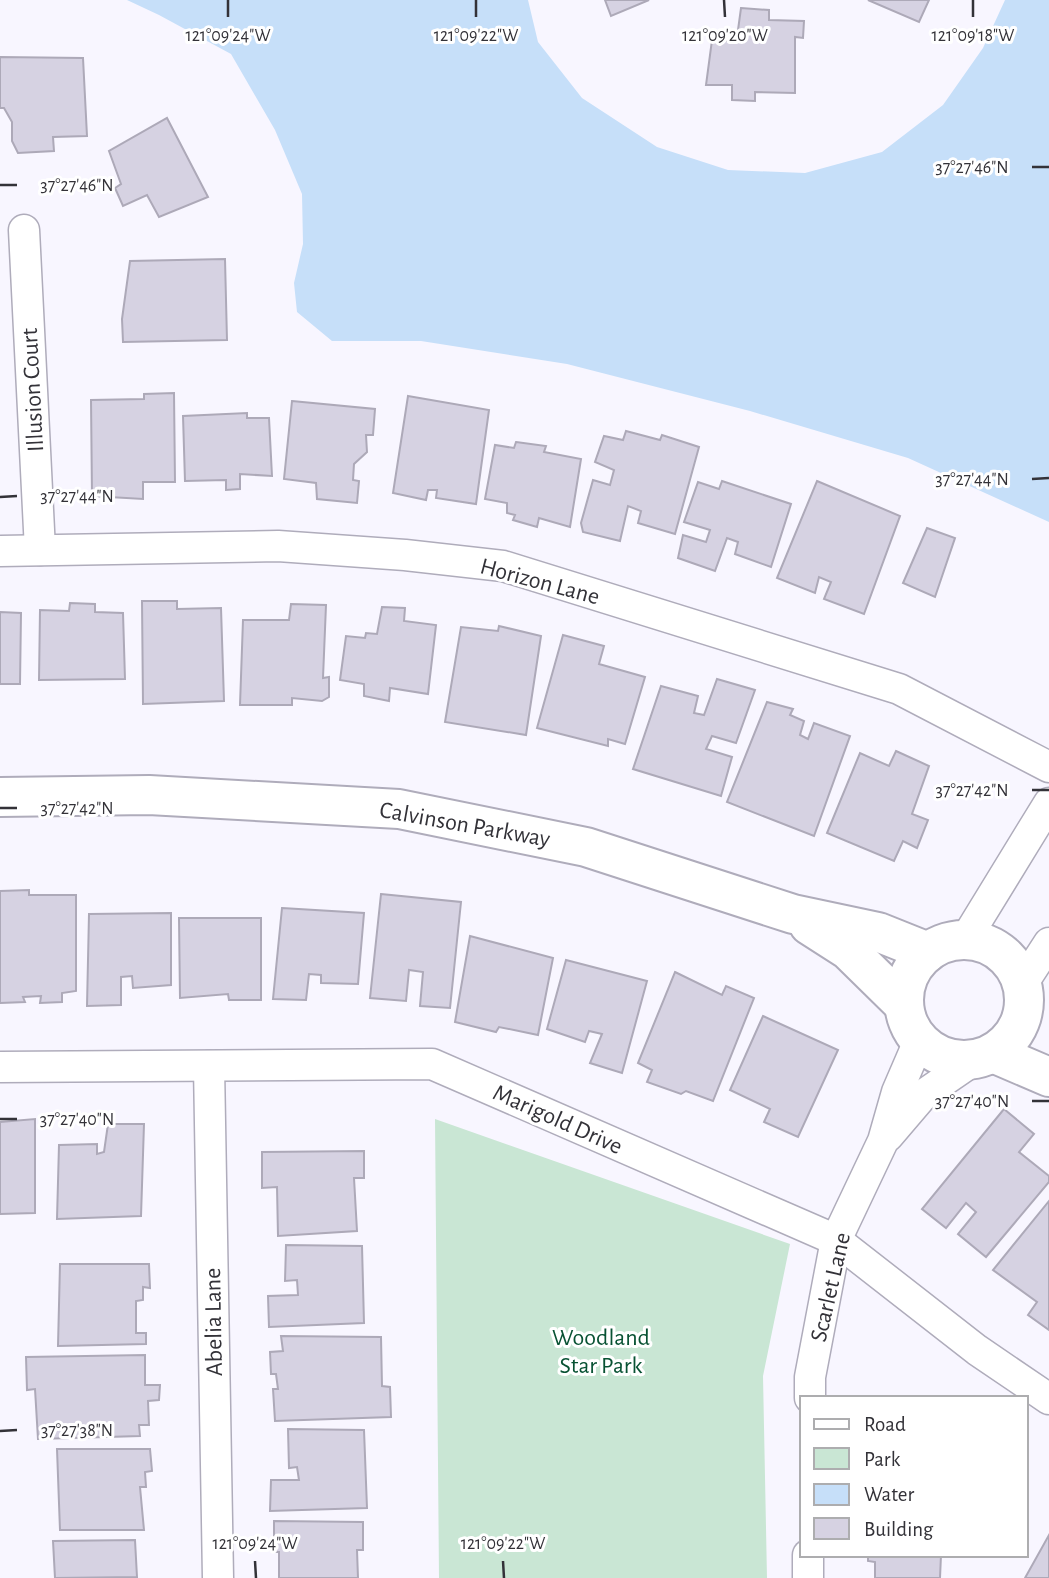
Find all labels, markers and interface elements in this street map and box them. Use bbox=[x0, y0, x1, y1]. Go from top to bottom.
text: 121°09'24"W bbox=[185, 27, 271, 45]
text: 121°09'22"W bbox=[434, 27, 518, 45]
text: 121°09'20"W bbox=[682, 27, 768, 45]
text: 121°09'18"W bbox=[932, 27, 1014, 45]
text: 37°27'46"N bbox=[935, 159, 1009, 177]
text: 37°27'46"N bbox=[40, 177, 114, 195]
street label: Illusion Court bbox=[18, 327, 48, 453]
text: 37°27'44"N bbox=[935, 471, 1009, 489]
text: 37°27'44"N bbox=[40, 488, 114, 506]
street label: Horizon Lane bbox=[477, 554, 602, 609]
text: 37°27'42"N bbox=[935, 782, 1009, 800]
street label: Calvinson Parkway bbox=[378, 798, 552, 852]
text: 37°27'42"N bbox=[40, 800, 114, 818]
street label: Marigold Drive bbox=[489, 1081, 626, 1159]
text: 37°27'40"N bbox=[935, 1093, 1009, 1111]
text: 37°27'40"N bbox=[40, 1111, 114, 1129]
street label: Scarlet Lane bbox=[807, 1230, 855, 1344]
street label: Abelia Lane bbox=[201, 1268, 227, 1376]
park label: Woodland Star Park bbox=[552, 1326, 650, 1378]
legend bbox=[800, 1396, 1028, 1557]
text: Road bbox=[864, 1414, 906, 1435]
text: 37°27'38"N bbox=[41, 1422, 113, 1440]
text: Park bbox=[864, 1449, 901, 1470]
text: Water bbox=[864, 1484, 914, 1505]
text: Building bbox=[864, 1519, 934, 1540]
text: 121°09'24"W bbox=[212, 1535, 298, 1553]
text: 121°09'22"W bbox=[461, 1535, 545, 1553]

